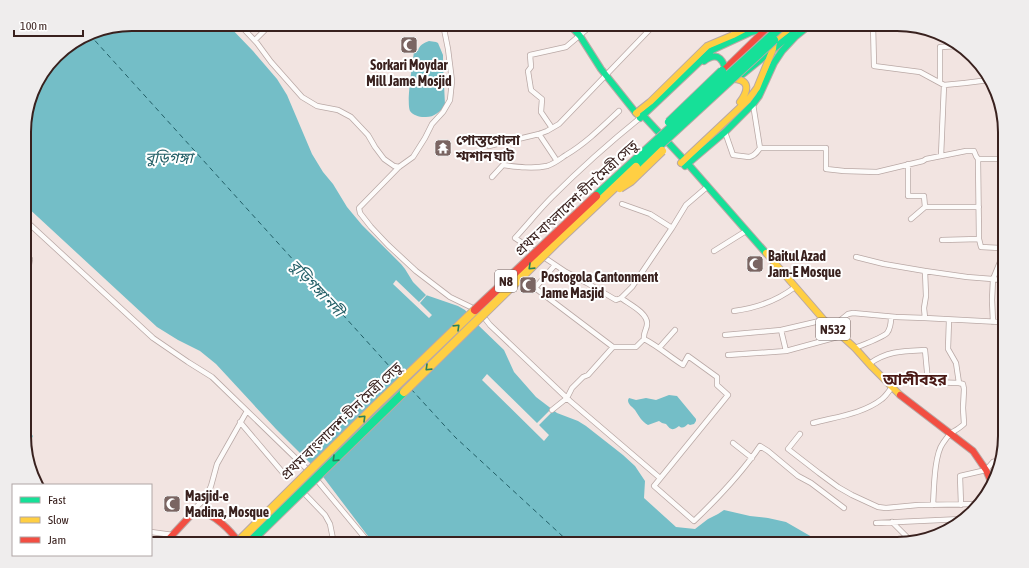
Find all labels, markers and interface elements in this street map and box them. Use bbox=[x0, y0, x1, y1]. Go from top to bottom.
scale bar bbox=[14, 12, 83, 38]
text: 100 m bbox=[20, 19, 47, 33]
mosque icon: Sorkari Moydar Mill Jame Mosjid bbox=[399, 35, 419, 55]
place label: Sorkari Moydar Mill Jame Mosjid bbox=[366, 57, 452, 89]
place label: পোস্তগোলা শ্মশান ঘাট bbox=[455, 132, 521, 164]
street label: প্রথম বাংলাদেশ-চীন মৈত্রী সেতু bbox=[511, 136, 642, 260]
temple icon: পোস্তগোলা শ্মশান ঘাট bbox=[433, 138, 453, 158]
water label: বুড়িগঙ্গা bbox=[145, 149, 196, 167]
place label: Baitul Azad Jam-E Mosque bbox=[767, 248, 841, 280]
mosque icon: Baitul Azad Jam-E Mosque bbox=[745, 254, 765, 274]
water label: বুড়িগঙ্গা নদী bbox=[286, 256, 349, 323]
one-way arrow bbox=[528, 263, 536, 270]
place label: Postogola Cantonment Jame Masjid bbox=[540, 269, 658, 301]
road number: N8 bbox=[495, 270, 517, 292]
mosque icon: Postogola Cantonment Jame Masjid bbox=[518, 275, 538, 295]
road number: N532 bbox=[816, 318, 850, 340]
one-way arrow bbox=[452, 325, 460, 332]
street label: প্রথম বাংলাদেশ-চীন মৈত্রী সেতু bbox=[277, 358, 406, 484]
one-way arrow bbox=[425, 363, 433, 371]
district label: আলীবহর bbox=[882, 370, 947, 388]
one-way arrow bbox=[358, 415, 366, 423]
one-way arrow bbox=[332, 454, 340, 462]
legend bbox=[12, 484, 152, 556]
place label: Masjid-e Madina, Mosque bbox=[185, 488, 269, 520]
text: Fast bbox=[48, 493, 66, 507]
mosque icon: Masjid-e Madina, Mosque bbox=[162, 494, 182, 514]
text: Slow bbox=[48, 513, 69, 527]
text: Jam bbox=[48, 533, 66, 547]

